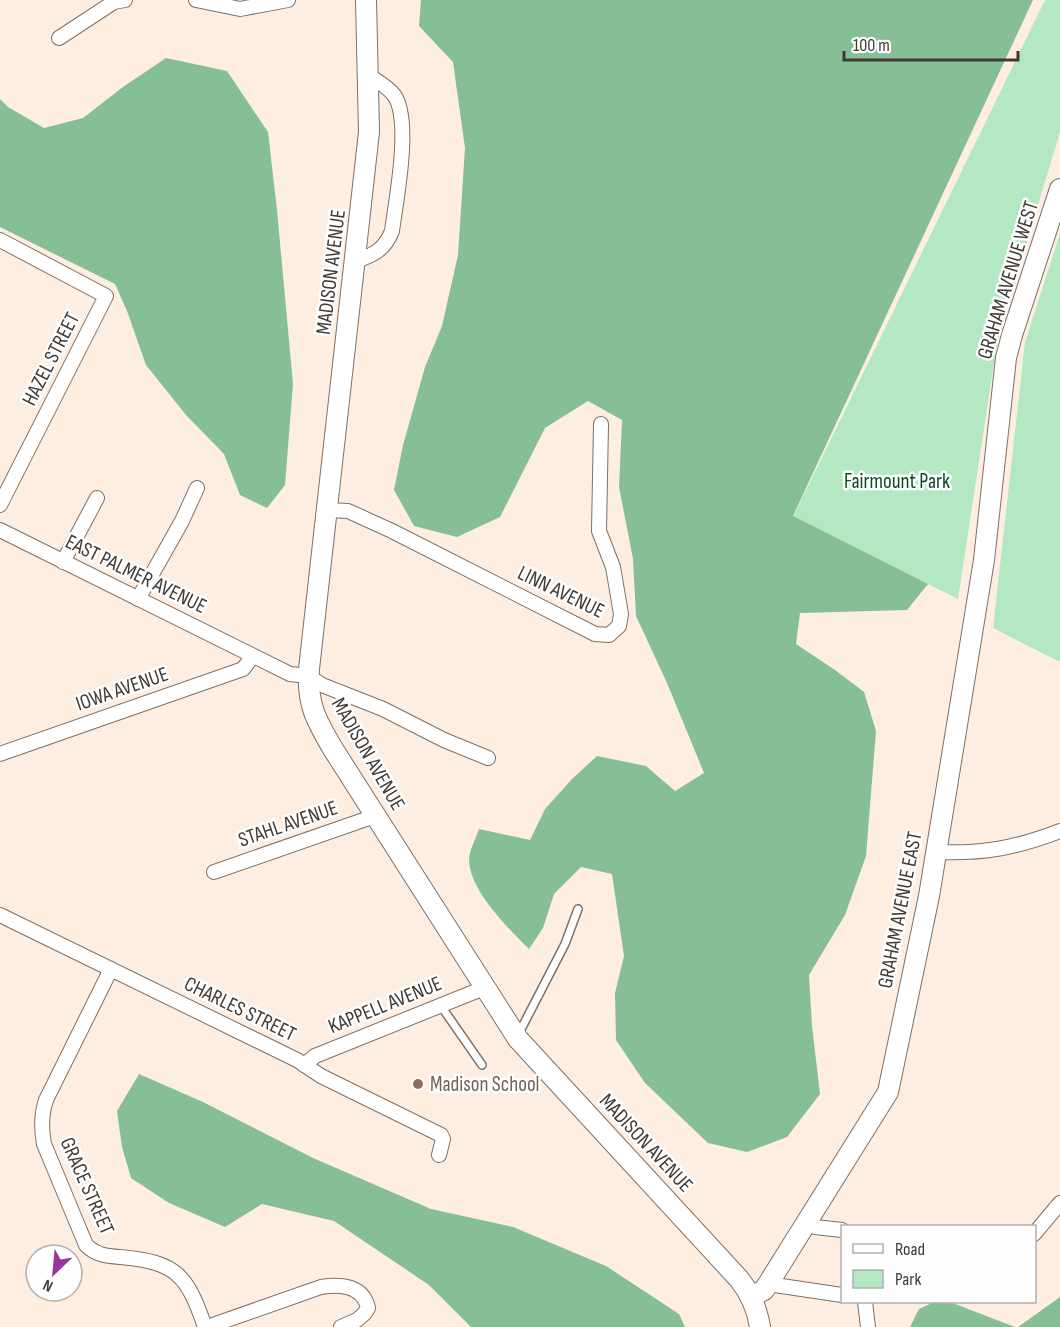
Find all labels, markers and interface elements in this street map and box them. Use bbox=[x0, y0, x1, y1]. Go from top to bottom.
scale bar bbox=[844, 24, 1018, 62]
text: 100 m bbox=[853, 35, 890, 56]
street label: GRAHAM AVENUE WEST bbox=[972, 198, 1044, 362]
street label: MADISON AVENUE bbox=[311, 208, 351, 336]
street label: HAZEL STREET bbox=[17, 308, 85, 410]
park label: Fairmount Park bbox=[844, 469, 950, 494]
street label: EAST PALMER AVENUE bbox=[61, 529, 211, 619]
street label: LINN AVENUE bbox=[514, 560, 608, 624]
street label: IOWA AVENUE bbox=[72, 662, 172, 716]
street label: MADISON AVENUE bbox=[326, 693, 410, 815]
street label: STAHL AVENUE bbox=[235, 795, 341, 853]
street label: GRAHAM AVENUE EAST bbox=[873, 829, 928, 990]
street label: CHARLES STREET bbox=[180, 971, 300, 1047]
street label: KAPPELL AVENUE bbox=[325, 971, 445, 1039]
place label: Madison School bbox=[430, 1072, 540, 1097]
marker: Madison School bbox=[411, 1077, 425, 1091]
street label: MADISON AVENUE bbox=[594, 1089, 698, 1197]
street label: GRACE STREET bbox=[54, 1133, 120, 1239]
legend bbox=[841, 1225, 1036, 1303]
text: Road bbox=[895, 1239, 925, 1260]
north arrow bbox=[24, 1243, 84, 1303]
text: Park bbox=[895, 1269, 921, 1290]
text: N bbox=[40, 1275, 56, 1296]

